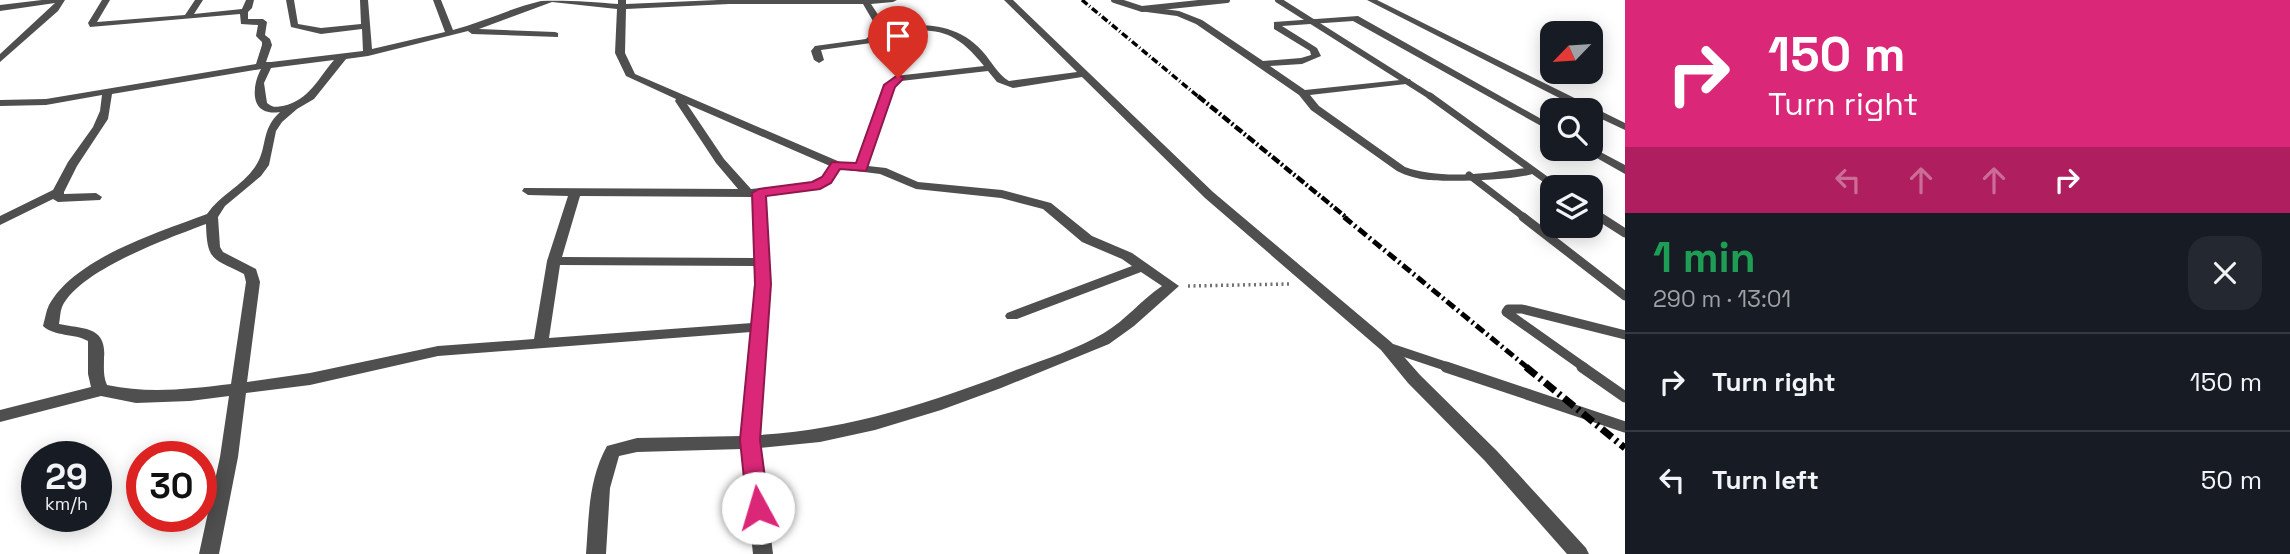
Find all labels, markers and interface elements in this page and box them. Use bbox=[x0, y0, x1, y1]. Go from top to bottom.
pin bbox=[868, 6, 928, 78]
icon: arrive bbox=[879, 17, 917, 55]
north arrow bbox=[1540, 21, 1603, 84]
map controls bbox=[1540, 21, 1603, 238]
text: 150 m bbox=[1768, 23, 1906, 85]
icon: right bbox=[1653, 28, 1744, 119]
text: Turn right bbox=[1768, 84, 1918, 124]
button: search bbox=[1540, 98, 1603, 161]
icon: left bbox=[1829, 161, 1867, 199]
icon: ahead bbox=[1902, 161, 1940, 199]
icon: ahead bbox=[1975, 161, 2013, 199]
icon: right bbox=[2048, 161, 2086, 199]
button: layers bbox=[1540, 175, 1603, 238]
text: 1 min bbox=[1653, 231, 1756, 284]
button: close bbox=[2188, 236, 2262, 310]
text: 290 m · 13:01 bbox=[1653, 284, 1791, 314]
icon: right bbox=[1653, 363, 1691, 401]
text: Turn right bbox=[1712, 365, 1836, 399]
text: 150 m bbox=[2190, 365, 2262, 399]
speed limit sign: 30 bbox=[126, 441, 217, 532]
text: 29 bbox=[45, 455, 88, 499]
icon: left bbox=[1653, 461, 1691, 499]
text: Turn left bbox=[1712, 463, 1819, 497]
text: 50 m bbox=[2201, 463, 2262, 497]
position arrow bbox=[721, 471, 795, 545]
text: km/h bbox=[45, 492, 88, 515]

